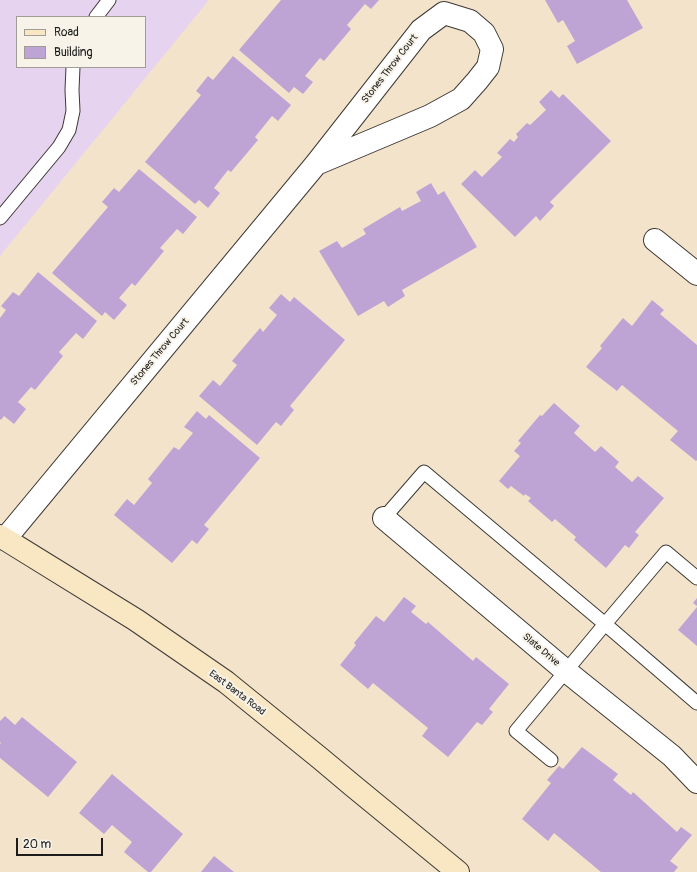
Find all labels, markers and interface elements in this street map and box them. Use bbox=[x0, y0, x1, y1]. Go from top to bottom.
legend bbox=[16, 16, 146, 68]
text: Road bbox=[54, 25, 79, 40]
street label: Stones Throw Court bbox=[359, 32, 421, 106]
text: Building bbox=[54, 45, 93, 60]
street label: Stones Throw Court bbox=[128, 316, 192, 388]
street label: Slate Drive bbox=[520, 631, 562, 669]
street label: East Banta Road bbox=[206, 668, 268, 718]
scale bar bbox=[18, 830, 105, 856]
text: 20 m bbox=[23, 837, 51, 852]

